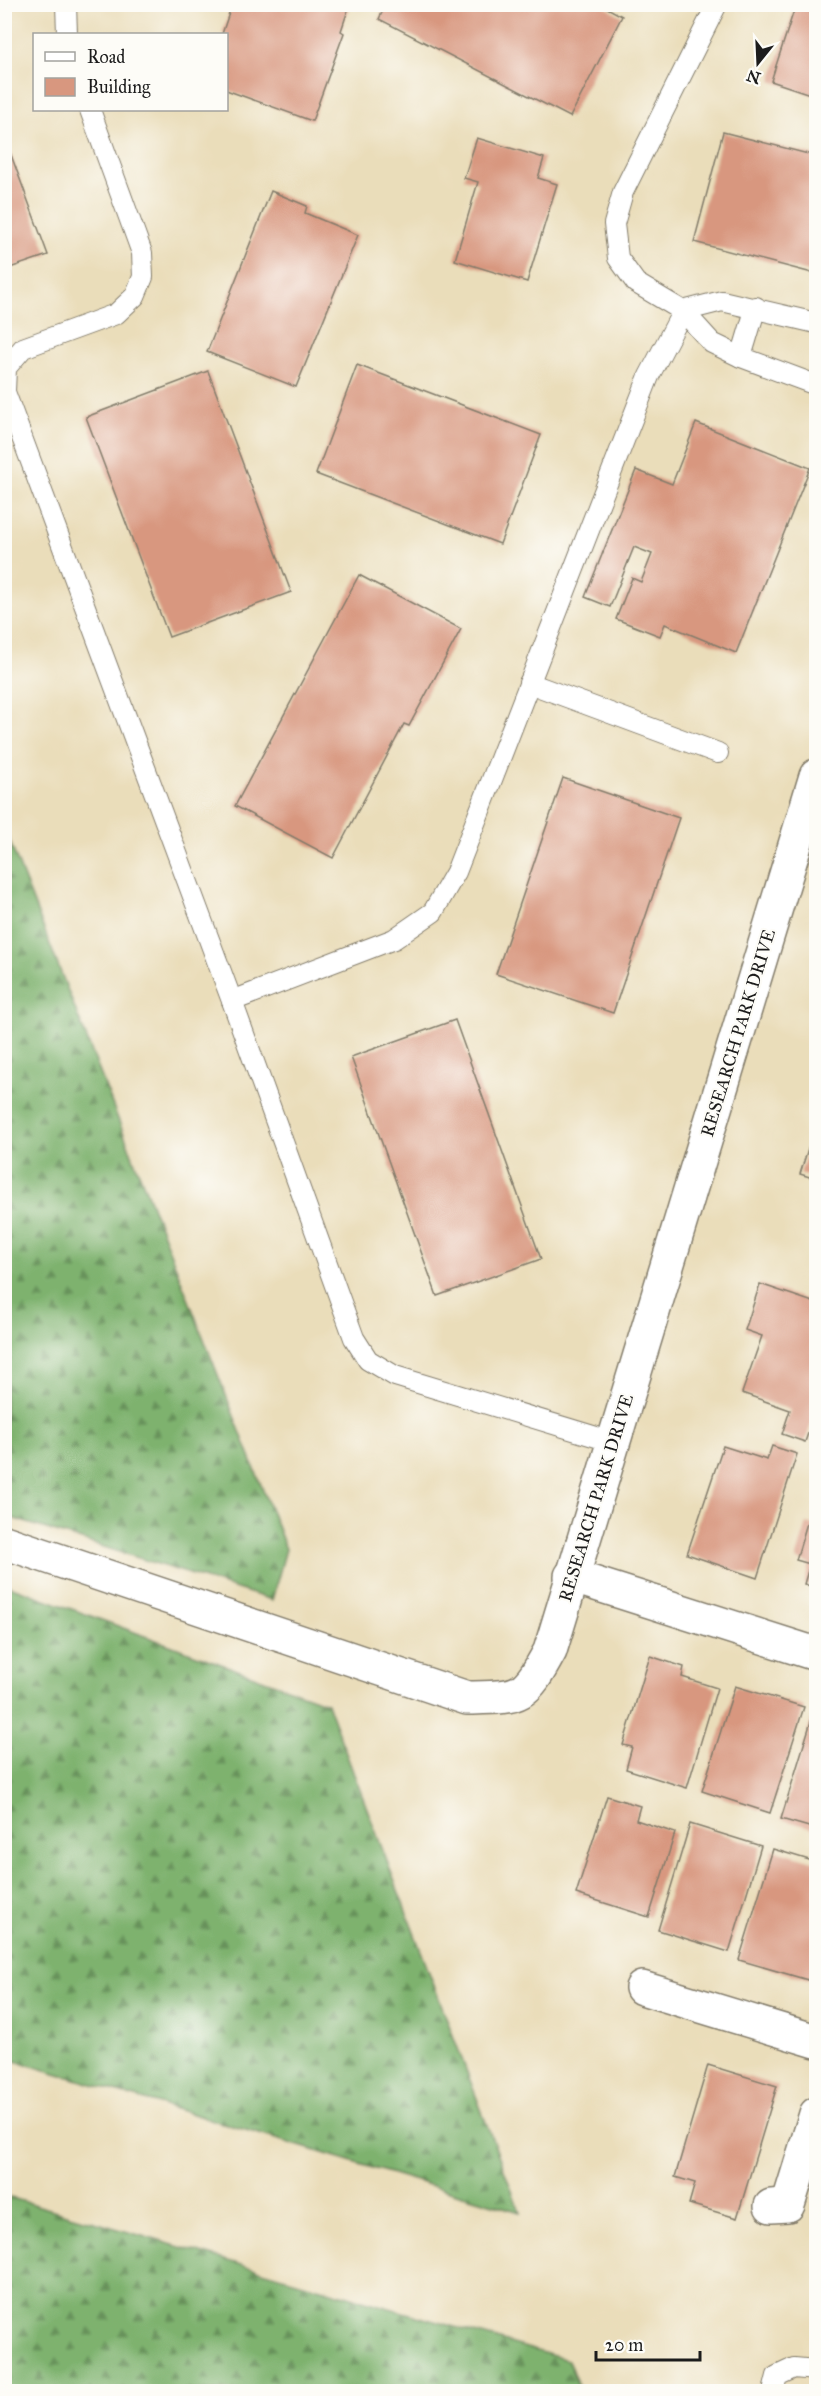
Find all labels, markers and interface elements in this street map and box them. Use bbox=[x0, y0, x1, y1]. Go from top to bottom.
legend bbox=[33, 33, 228, 111]
north arrow bbox=[728, 33, 788, 93]
text: Road bbox=[87, 46, 125, 68]
text: N bbox=[744, 66, 763, 88]
text: Building bbox=[87, 76, 151, 99]
street label: RESEARCH PARK DRIVE bbox=[696, 926, 780, 1140]
street label: RESEARCH PARK DRIVE bbox=[554, 1391, 638, 1605]
scale bar bbox=[596, 2324, 700, 2362]
text: 20 m bbox=[605, 2334, 643, 2356]

